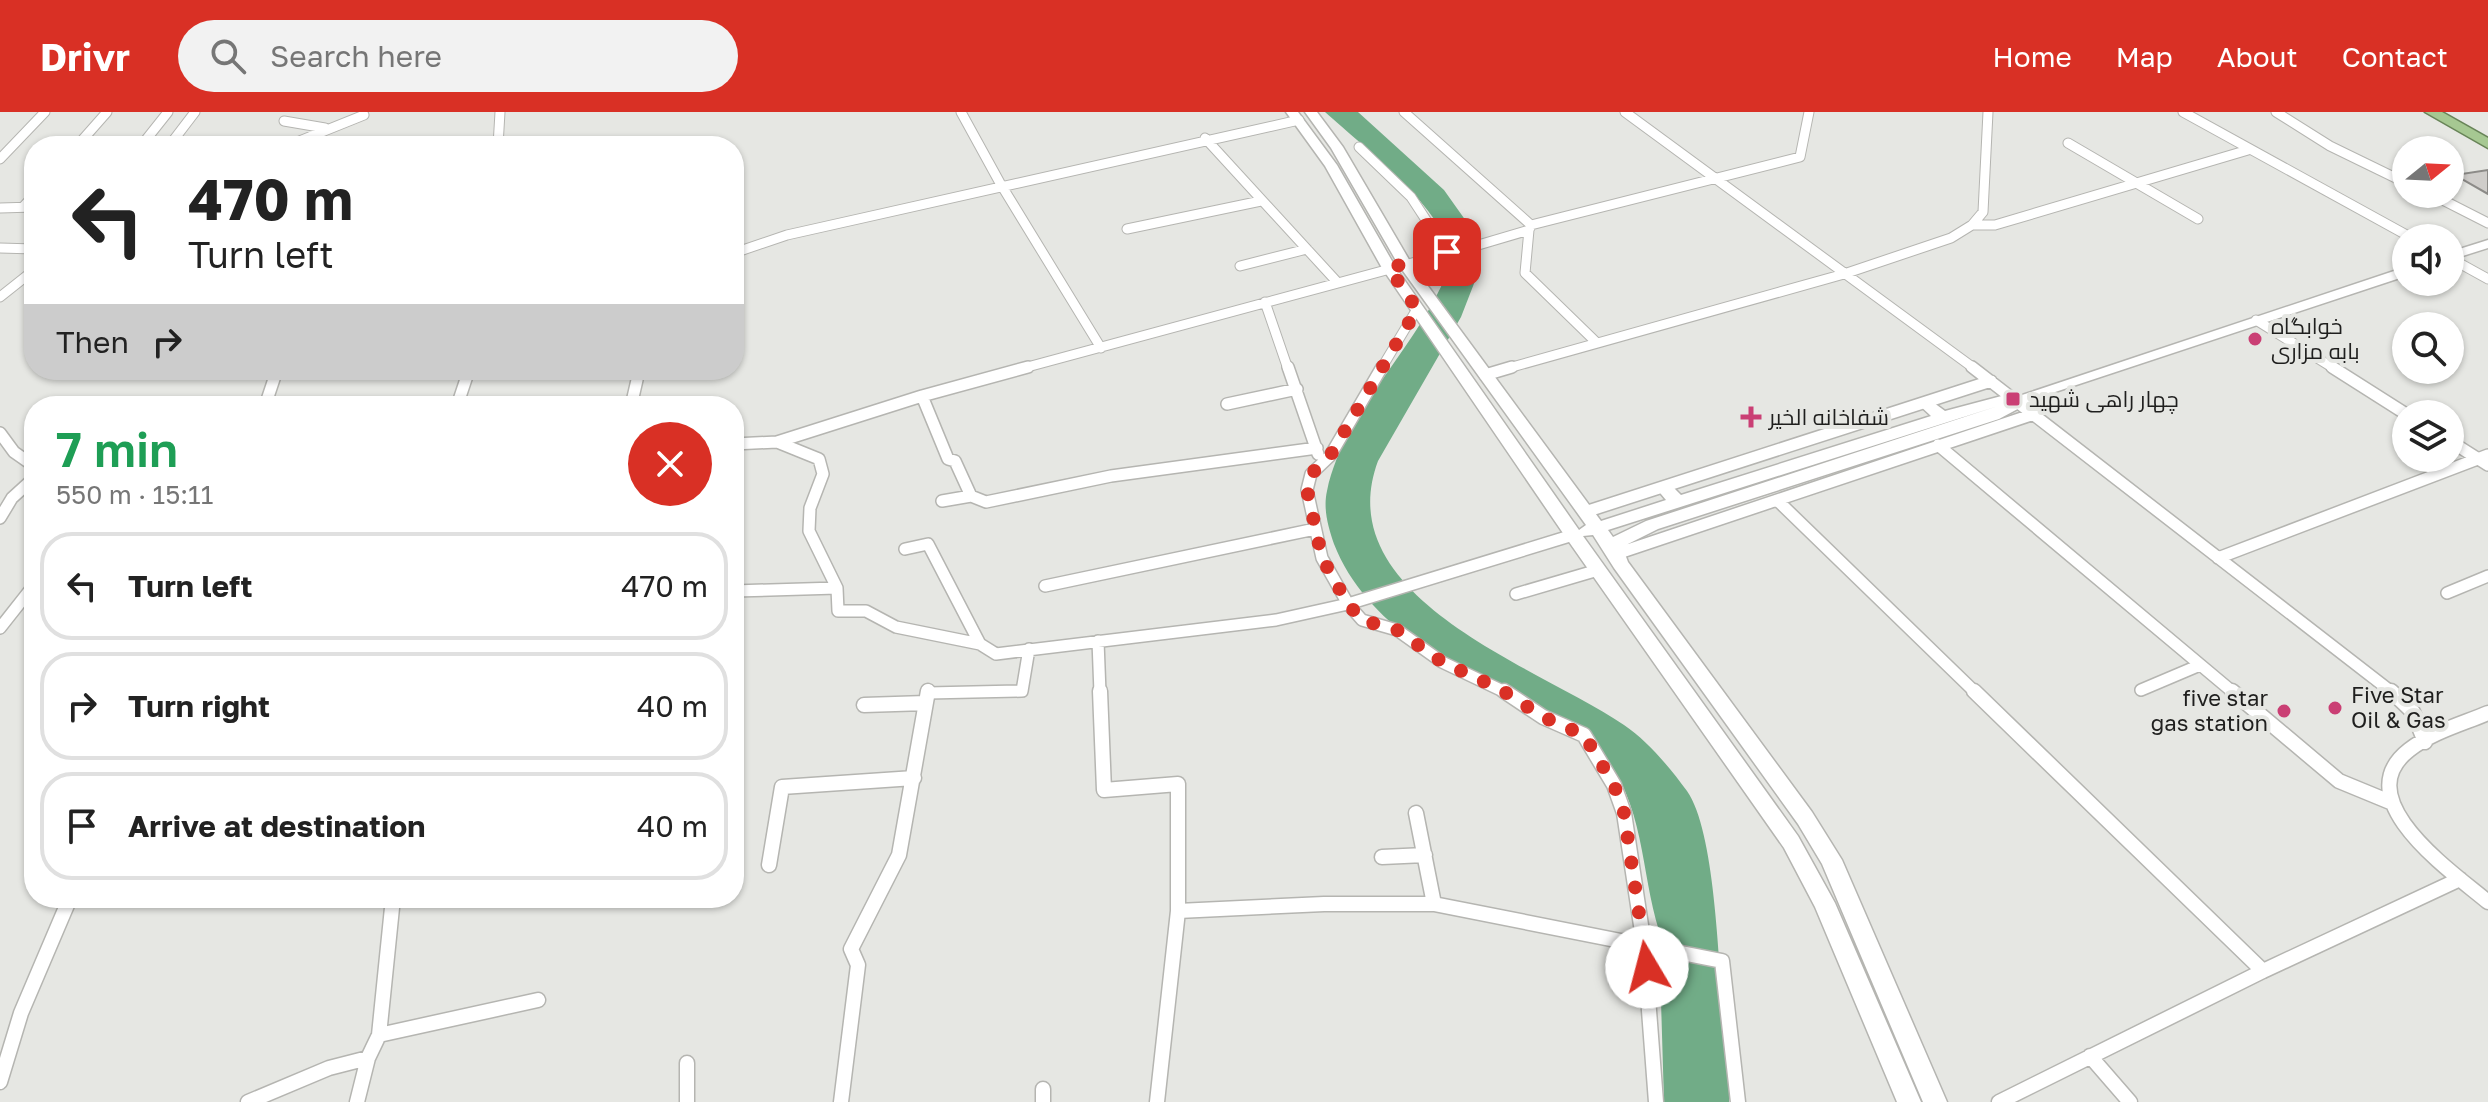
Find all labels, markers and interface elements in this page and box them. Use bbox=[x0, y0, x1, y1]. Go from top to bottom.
search box bbox=[178, 20, 738, 92]
text: Drivr bbox=[40, 34, 130, 79]
icon: search bbox=[206, 34, 250, 78]
text: Search here bbox=[270, 38, 442, 74]
text: Home bbox=[1993, 40, 2072, 73]
text: Map bbox=[2116, 40, 2173, 73]
text: About bbox=[2217, 40, 2298, 73]
text: Contact bbox=[2342, 40, 2448, 73]
north arrow bbox=[2392, 136, 2464, 208]
map controls bbox=[2392, 136, 2464, 472]
text: 470 m bbox=[188, 165, 353, 232]
icon: left bbox=[56, 168, 160, 272]
pin bbox=[1413, 218, 1481, 286]
button: sound bbox=[2392, 224, 2464, 296]
icon: arrive bbox=[1425, 230, 1469, 274]
text: Turn left bbox=[188, 233, 334, 276]
place label: خوابگاه بابه مزاری bbox=[2271, 312, 2360, 364]
button: search bbox=[2392, 312, 2464, 384]
icon: right bbox=[145, 320, 189, 364]
text: Then bbox=[56, 324, 129, 360]
marker: خوابگاه بابه مزاری bbox=[2246, 330, 2264, 348]
place label: چهار راهی شهید bbox=[2029, 385, 2179, 414]
marker: چهار راهی شهید bbox=[2004, 390, 2022, 408]
button: layers bbox=[2392, 400, 2464, 472]
place label: شفاخانه الخیر bbox=[1767, 403, 1889, 430]
marker: شفاخانه الخیر bbox=[1740, 406, 1762, 428]
text: 7 min bbox=[56, 420, 178, 478]
button: close bbox=[628, 422, 712, 506]
text: 550 m · 15:11 bbox=[56, 479, 213, 510]
icon: left bbox=[60, 564, 104, 608]
text: Turn left bbox=[128, 568, 253, 604]
text: 470 m bbox=[621, 568, 708, 604]
place label: Five Star Oil & Gas bbox=[2351, 681, 2446, 733]
icon: right bbox=[60, 684, 104, 728]
place label: five star gas station bbox=[2151, 684, 2268, 736]
text: Turn right bbox=[128, 688, 270, 724]
text: 40 m bbox=[637, 688, 708, 724]
marker: Five Star Oil & Gas bbox=[2326, 699, 2344, 717]
marker: five star gas station bbox=[2275, 702, 2293, 720]
icon: arrive bbox=[60, 804, 104, 848]
text: Arrive at destination bbox=[128, 808, 425, 844]
text: 40 m bbox=[637, 808, 708, 844]
position arrow bbox=[1605, 925, 1689, 1009]

